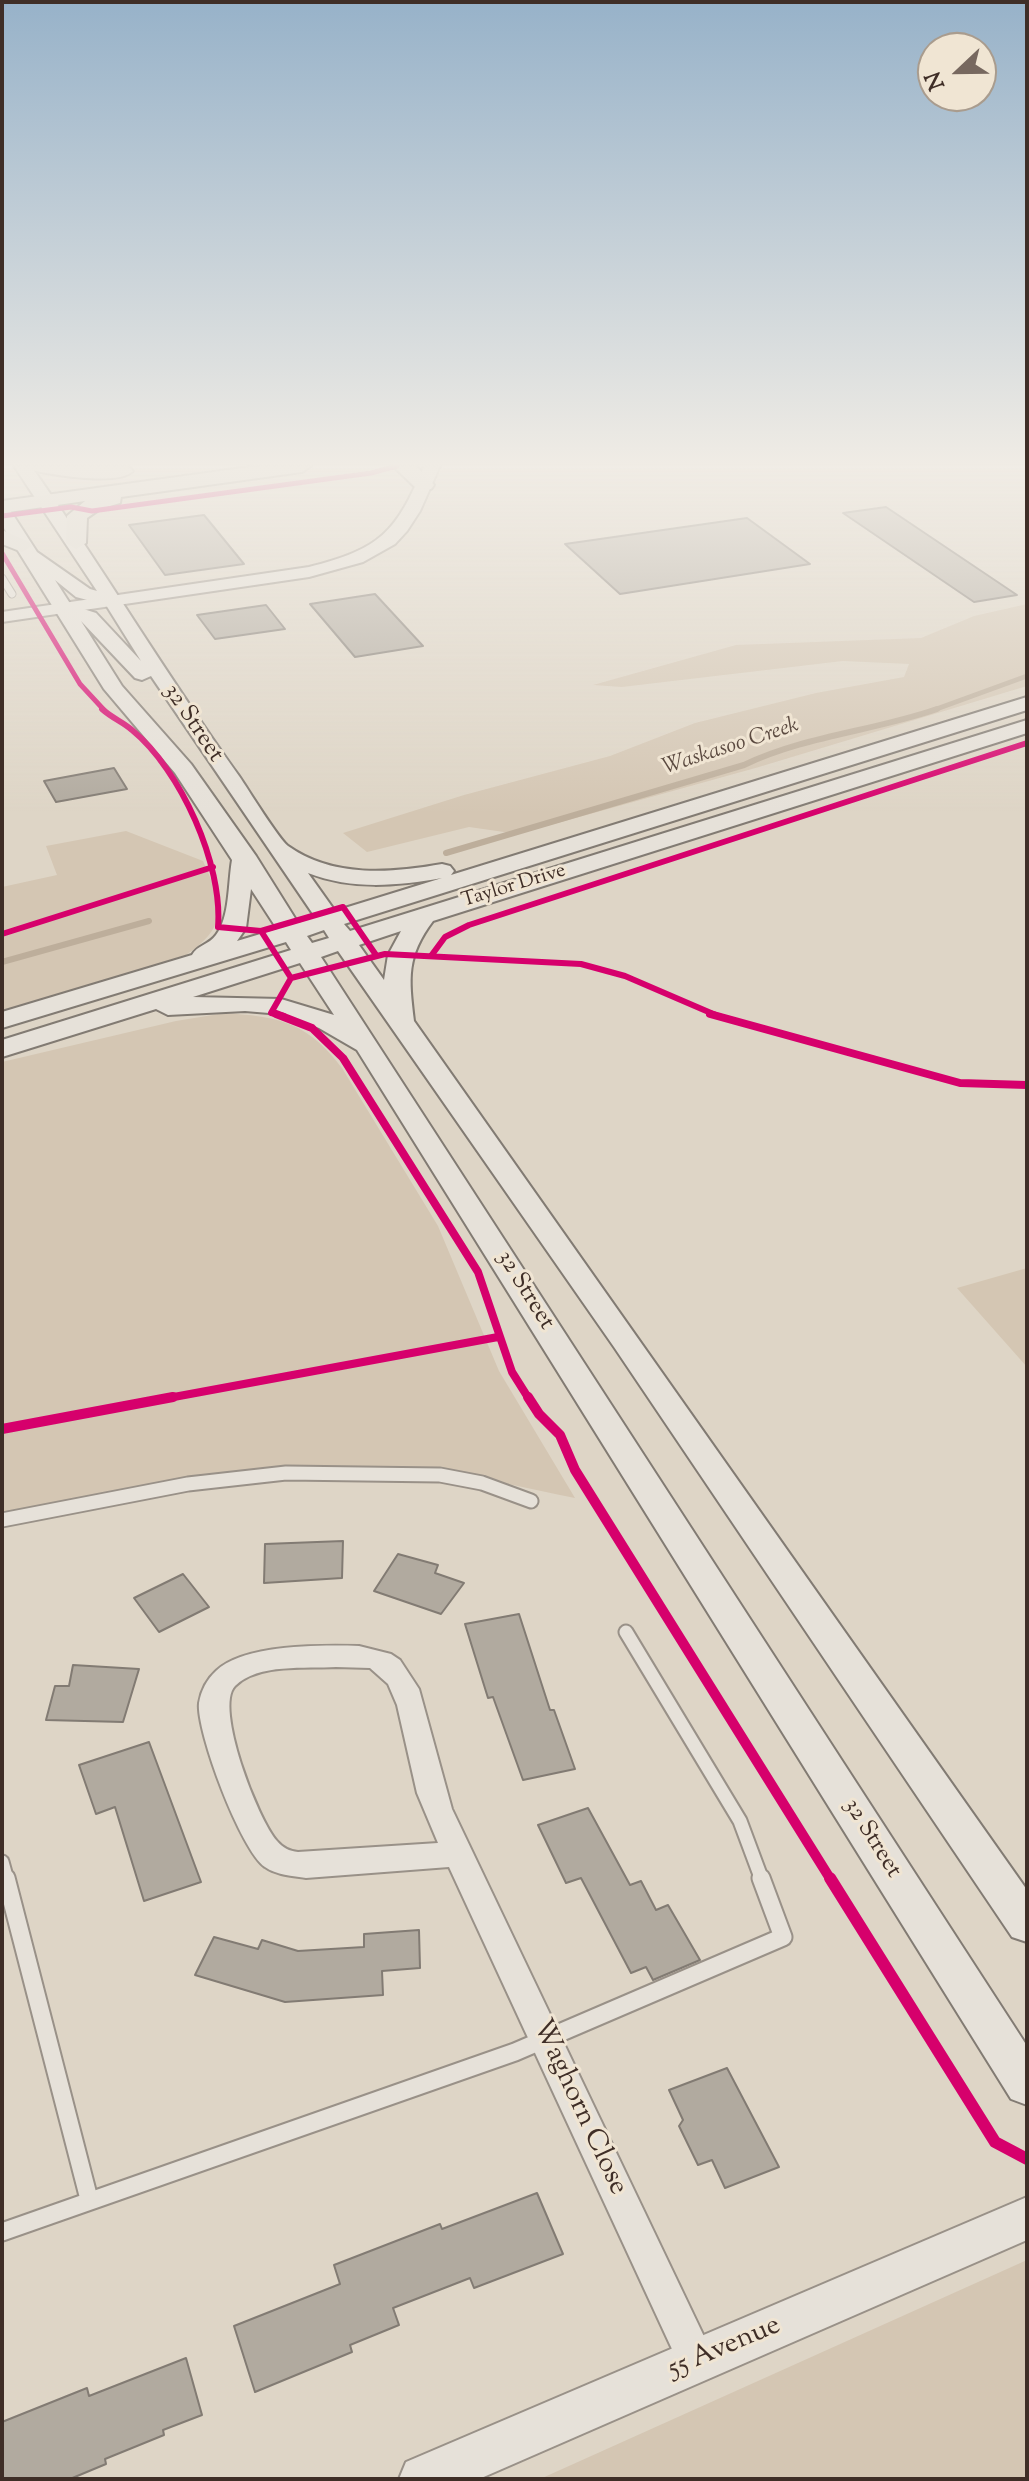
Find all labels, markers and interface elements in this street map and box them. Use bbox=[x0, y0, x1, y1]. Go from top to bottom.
north arrow bbox=[917, 32, 997, 112]
text: N bbox=[918, 66, 955, 94]
street label: 32 Street bbox=[155, 679, 229, 769]
water label: Waskasoo Creek bbox=[660, 714, 802, 782]
street label: Taylor Drive bbox=[459, 860, 569, 914]
street label: 32 Street bbox=[488, 1246, 560, 1336]
street label: 32 Street bbox=[835, 1794, 907, 1884]
street label: Waghorn Close bbox=[523, 2015, 633, 2201]
street label: 55 Avenue bbox=[664, 2310, 786, 2388]

